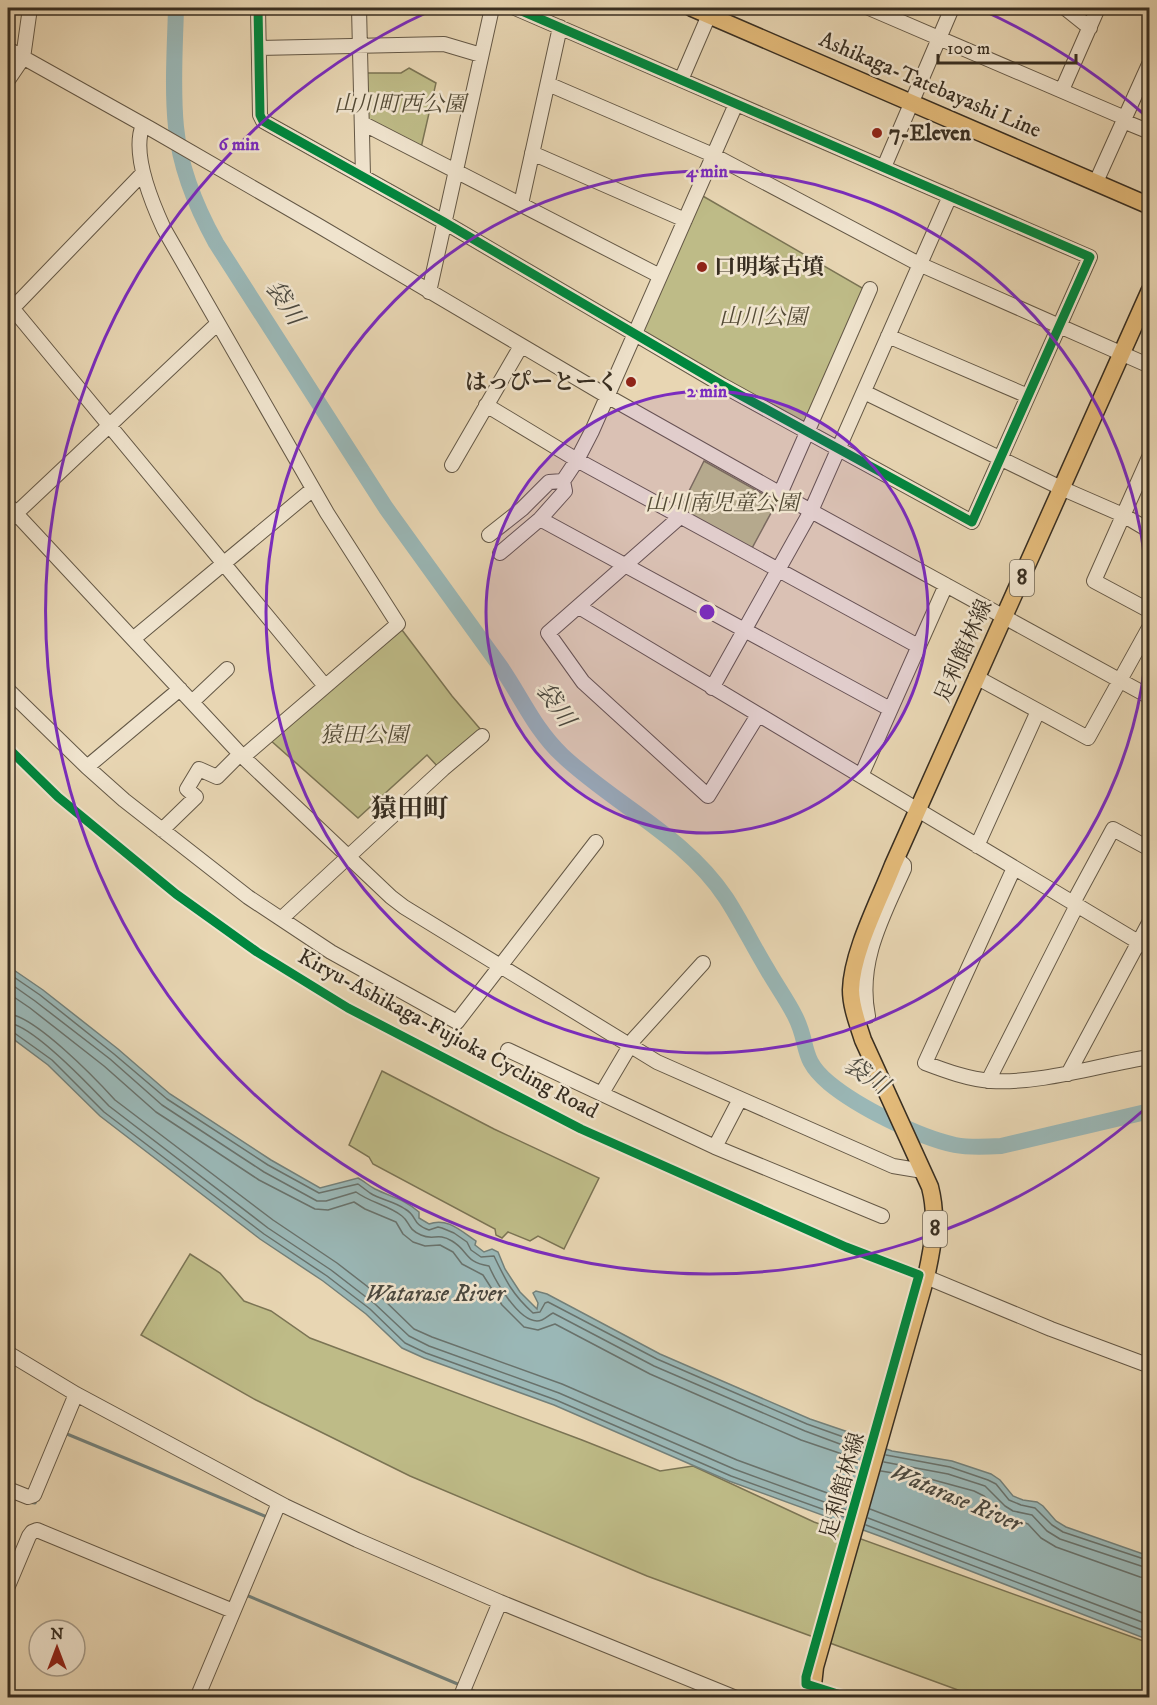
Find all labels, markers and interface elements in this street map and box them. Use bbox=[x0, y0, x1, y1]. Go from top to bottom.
street label: Ashikaga-Tatebayashi Line bbox=[815, 26, 1045, 144]
scale bar bbox=[938, 27, 1076, 65]
text: 100 m bbox=[947, 38, 990, 60]
park label: 山川町西公園 bbox=[334, 91, 469, 118]
place label: 7-Eleven bbox=[889, 120, 971, 147]
marker: 7-Eleven bbox=[870, 126, 884, 140]
text: 6 min bbox=[219, 134, 260, 156]
text: 4 min bbox=[685, 161, 728, 183]
place label: 口明塚古墳 bbox=[714, 254, 824, 281]
marker: 口明塚古墳 bbox=[695, 260, 709, 274]
water label: 袋川 bbox=[258, 275, 311, 334]
park label: 山川公園 bbox=[719, 304, 810, 331]
place label: はっぴーとーく bbox=[465, 369, 619, 396]
marker: はっぴーとーく bbox=[624, 375, 638, 389]
text: 2 min bbox=[687, 381, 728, 403]
park label: 山川南児童公園 bbox=[645, 490, 802, 517]
road number: 8 bbox=[1010, 560, 1034, 596]
street label: 足利館林線 bbox=[929, 595, 999, 707]
centre of rings bbox=[697, 602, 717, 622]
water label: 袋川 bbox=[529, 677, 583, 736]
park label: 猿田公園 bbox=[320, 722, 411, 749]
district label: 猿田町 bbox=[371, 793, 449, 826]
street label: Kiryu-Ashikaga-Fujioka Cycling Road bbox=[293, 943, 603, 1125]
water label: 袋川 bbox=[838, 1050, 897, 1103]
road number: 8 bbox=[923, 1211, 947, 1247]
water label: Watarase River bbox=[365, 1279, 507, 1309]
street label: 足利館林線 bbox=[815, 1429, 871, 1543]
water label: Watarase River bbox=[886, 1457, 1028, 1540]
north arrow bbox=[27, 1618, 87, 1678]
text: N bbox=[50, 1624, 64, 1644]

